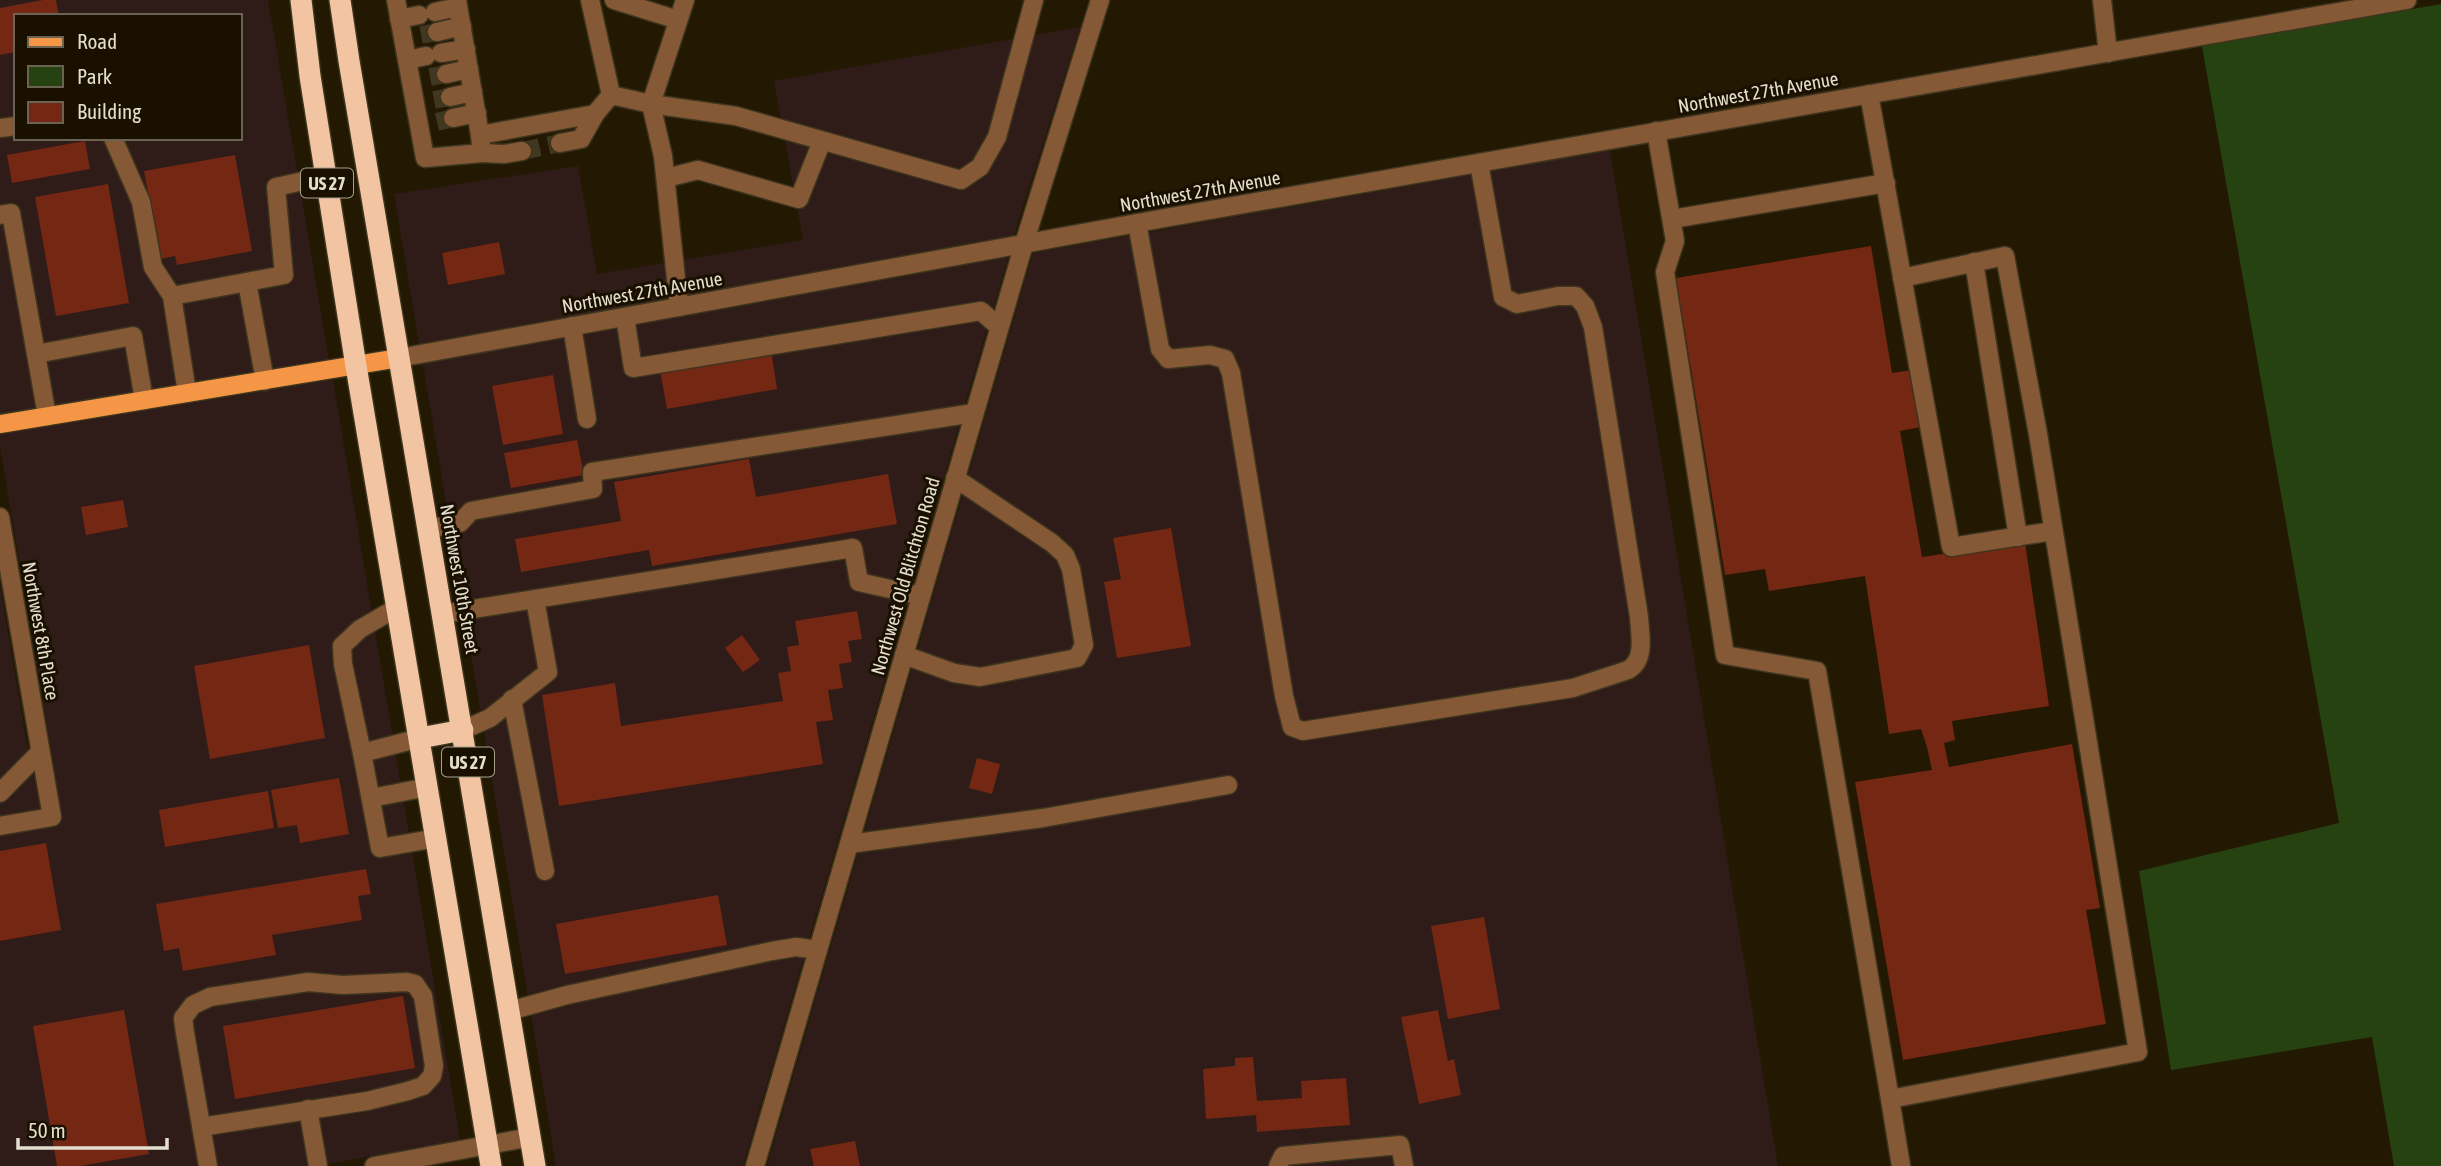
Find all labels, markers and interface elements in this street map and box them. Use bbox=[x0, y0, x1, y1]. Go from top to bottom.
legend bbox=[14, 14, 242, 140]
text: Road bbox=[77, 29, 117, 53]
text: Park bbox=[77, 64, 112, 88]
street label: Northwest 27th Avenue bbox=[1676, 67, 1840, 117]
text: Building bbox=[77, 99, 141, 123]
street label: Northwest 27th Avenue bbox=[1118, 166, 1282, 216]
road number: US 27 bbox=[301, 168, 353, 198]
street label: Northwest 27th Avenue bbox=[560, 267, 724, 317]
street label: Northwest Old Blitchton Road bbox=[866, 475, 944, 677]
street label: Northwest 10th Street bbox=[436, 502, 484, 656]
street label: Northwest 8th Place bbox=[18, 560, 64, 702]
road number: US 27 bbox=[442, 748, 494, 776]
scale bar bbox=[18, 1106, 166, 1150]
text: 50 m bbox=[28, 1118, 66, 1142]

